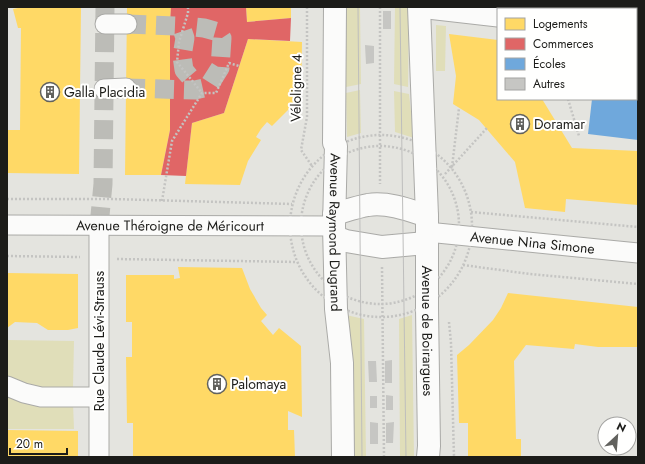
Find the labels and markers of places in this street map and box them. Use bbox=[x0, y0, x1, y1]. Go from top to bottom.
building icon: Galla Placidia bbox=[39, 81, 61, 103]
place label: Galla Placidia bbox=[64, 82, 145, 102]
building icon: Doramar bbox=[509, 113, 531, 135]
place label: Doramar bbox=[534, 114, 585, 134]
building icon: Palomaya bbox=[206, 373, 228, 395]
place label: Palomaya bbox=[231, 374, 286, 394]

